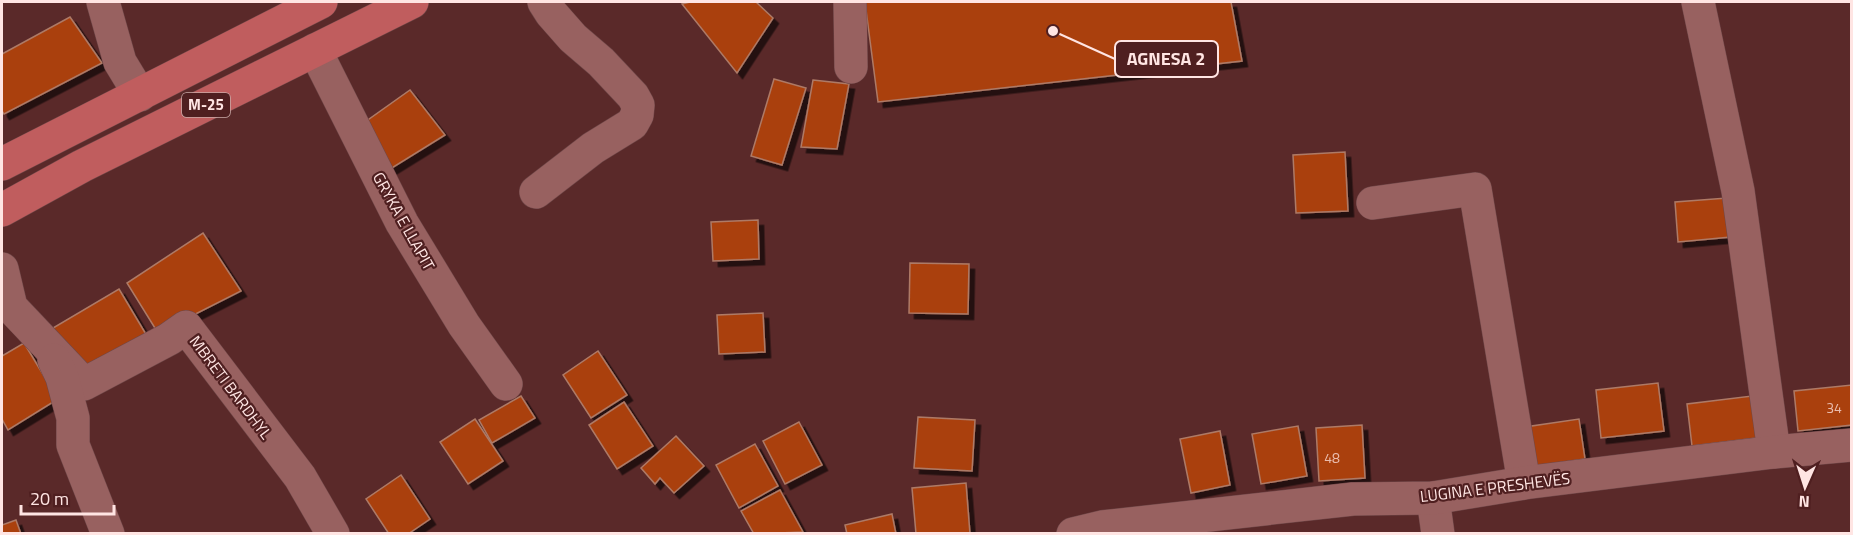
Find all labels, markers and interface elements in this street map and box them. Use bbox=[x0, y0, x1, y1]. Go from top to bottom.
callout: AGNESA 2 bbox=[1115, 41, 1218, 77]
text: AGNESA 2 bbox=[1127, 45, 1205, 72]
road number: M-25 bbox=[182, 93, 230, 117]
street label: GRYKA E LLAPIT bbox=[367, 167, 441, 275]
street label: MBRETI BARDHYL bbox=[184, 330, 278, 444]
house number: 34 bbox=[1826, 397, 1842, 418]
house number: 48 bbox=[1324, 447, 1340, 468]
north arrow bbox=[1775, 457, 1835, 517]
street label: LUGINA E PRESHEVËS bbox=[1419, 466, 1571, 508]
scale bar bbox=[21, 478, 114, 516]
text: 20 m bbox=[30, 485, 69, 512]
text: N bbox=[1798, 490, 1810, 514]

